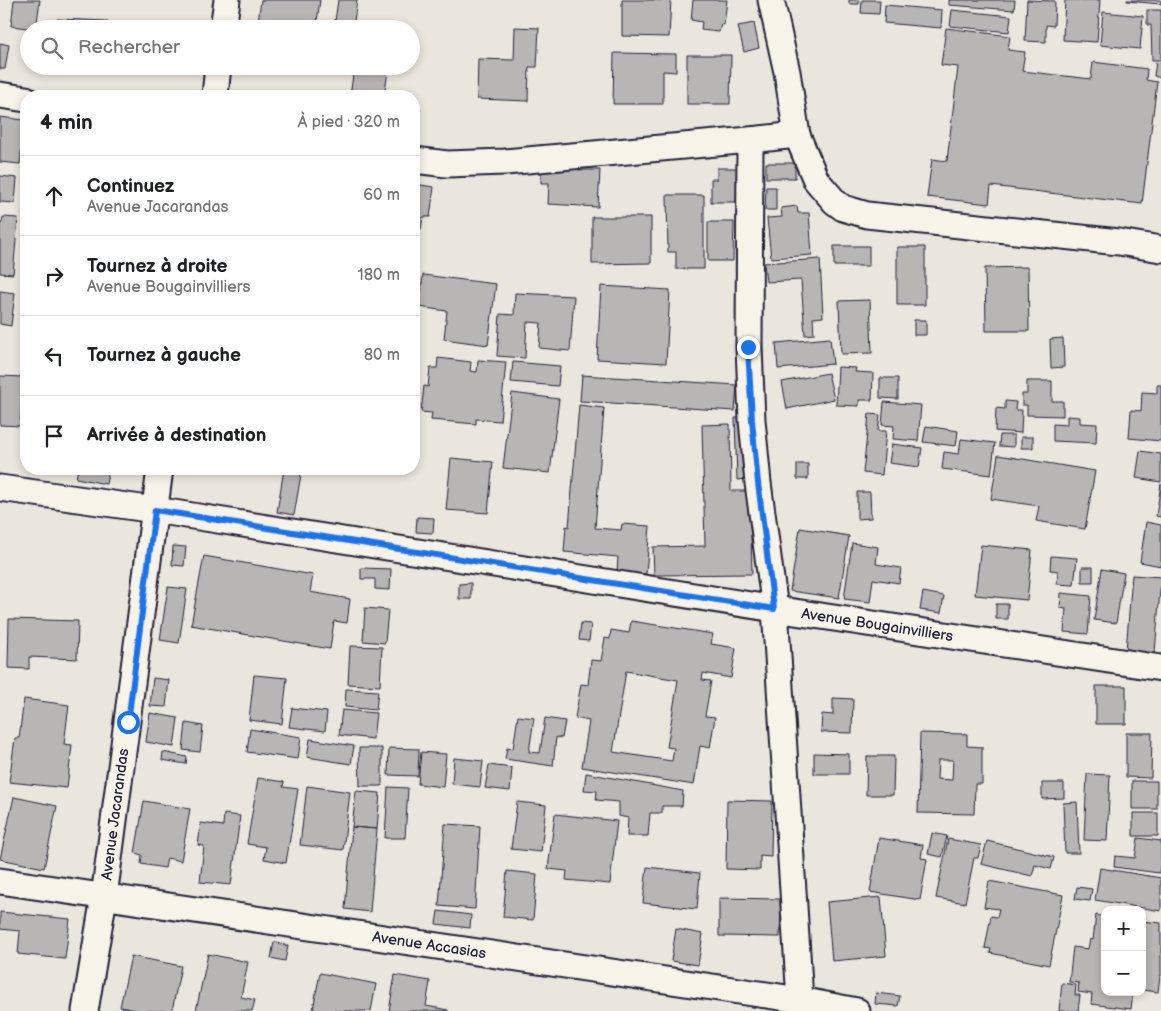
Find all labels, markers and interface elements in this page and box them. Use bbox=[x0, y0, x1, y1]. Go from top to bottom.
search box bbox=[20, 20, 420, 75]
icon: search bbox=[38, 34, 66, 62]
text: Rechercher bbox=[78, 36, 180, 59]
text: 4 min bbox=[40, 110, 93, 135]
text: À pied · 320 m bbox=[298, 113, 400, 132]
text: Continuez bbox=[87, 175, 174, 198]
icon: ahead bbox=[40, 182, 68, 210]
text: 60 m bbox=[363, 186, 400, 205]
text: Avenue Jacarandas bbox=[87, 198, 229, 217]
text: Tournez à droite bbox=[87, 255, 228, 278]
icon: right bbox=[40, 262, 68, 290]
text: 180 m bbox=[358, 266, 400, 285]
text: Avenue Bougainvilliers bbox=[87, 278, 250, 297]
route end bbox=[737, 336, 760, 359]
icon: left bbox=[40, 342, 68, 370]
text: Tournez à gauche bbox=[87, 344, 241, 367]
text: 80 m bbox=[364, 346, 400, 365]
icon: arrive bbox=[40, 422, 68, 450]
text: Arrivée à destination bbox=[87, 424, 266, 447]
street label: Avenue Bougainvilliers bbox=[800, 604, 955, 646]
route start bbox=[117, 711, 140, 734]
street label: Avenue Jacarandas bbox=[97, 747, 133, 881]
map controls bbox=[1101, 906, 1146, 996]
button: + bbox=[1101, 906, 1146, 951]
street label: Avenue Accasias bbox=[371, 928, 488, 963]
button: − bbox=[1101, 951, 1146, 996]

